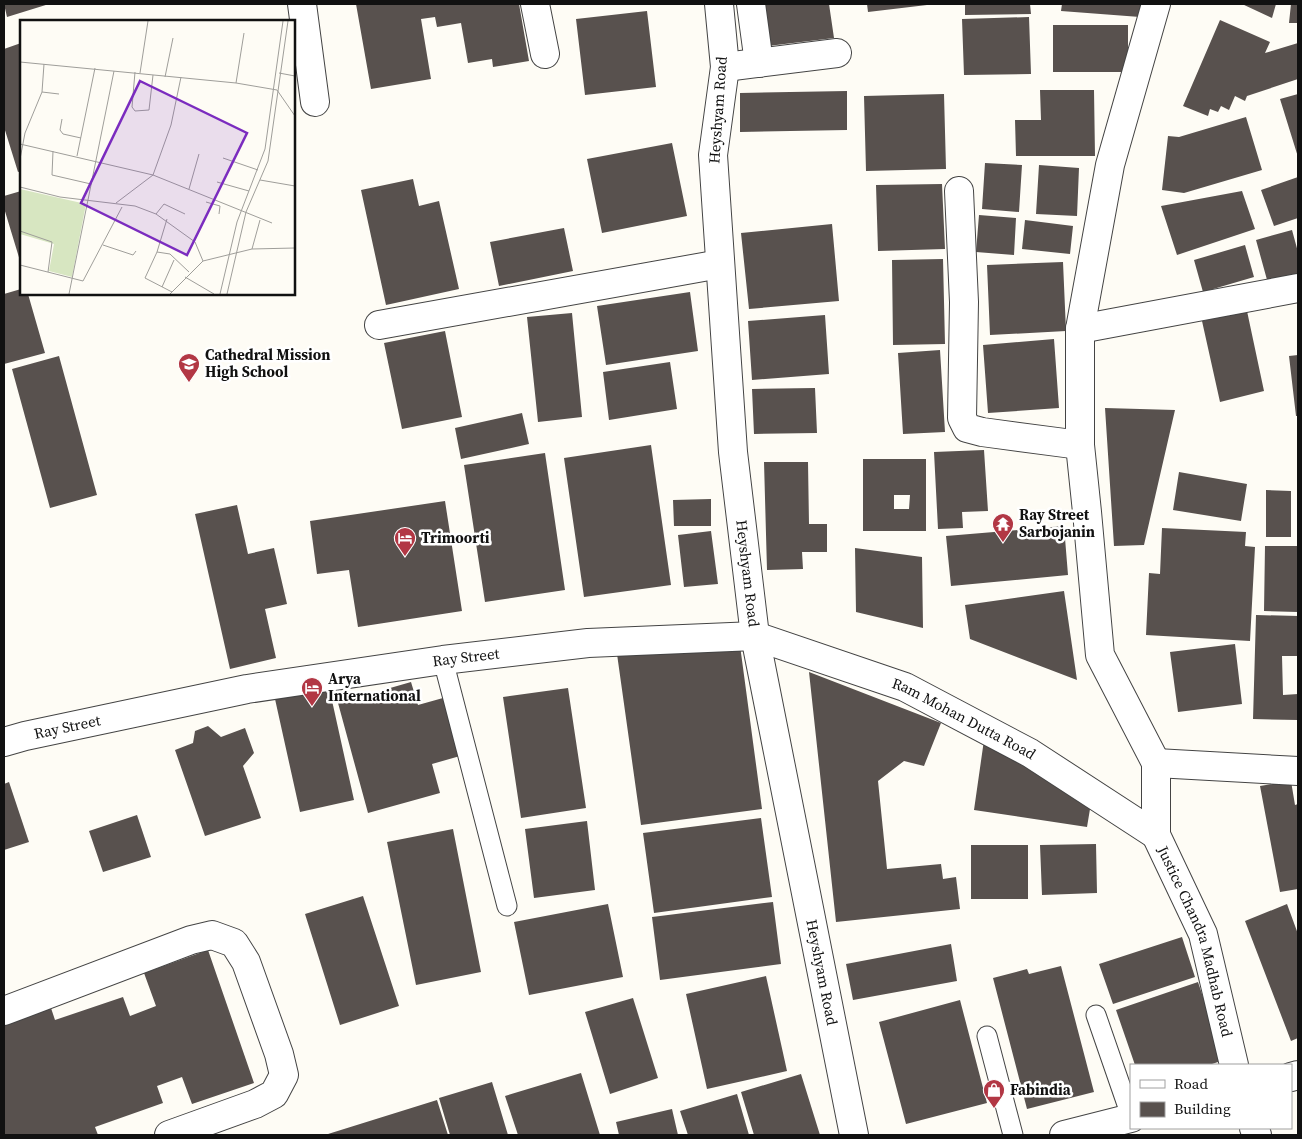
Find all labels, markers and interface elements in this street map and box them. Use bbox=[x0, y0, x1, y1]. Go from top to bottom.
inset map bbox=[20, 20, 295, 295]
street label: Heyshyam Road bbox=[703, 55, 732, 164]
place label: Cathedral Mission High School bbox=[205, 344, 331, 382]
school or university icon: Cathedral Mission High School bbox=[177, 352, 201, 383]
place label: Ray Street Sarbojanin bbox=[1019, 504, 1095, 542]
temple icon: Ray Street Sarbojanin bbox=[991, 512, 1015, 543]
street label: Heyshyam Road bbox=[731, 519, 765, 628]
hotel icon: Trimoorti bbox=[393, 526, 417, 557]
place label: Trimoorti bbox=[421, 527, 490, 548]
street label: Ray Street bbox=[431, 642, 501, 671]
place label: Arya International bbox=[328, 668, 421, 706]
street label: Ram Mohan Dutta Road bbox=[889, 672, 1040, 764]
hotel icon: Arya International bbox=[300, 676, 324, 707]
street label: Ray Street bbox=[32, 709, 102, 744]
street label: Justice Chandra Madhab Road bbox=[1152, 842, 1238, 1039]
street label: Heyshyam Road bbox=[801, 917, 843, 1028]
legend bbox=[1130, 1064, 1292, 1129]
text: Road bbox=[1174, 1073, 1208, 1094]
shop icon: Fabindia bbox=[982, 1078, 1006, 1109]
place label: Fabindia bbox=[1010, 1079, 1072, 1100]
text: Building bbox=[1174, 1098, 1231, 1119]

